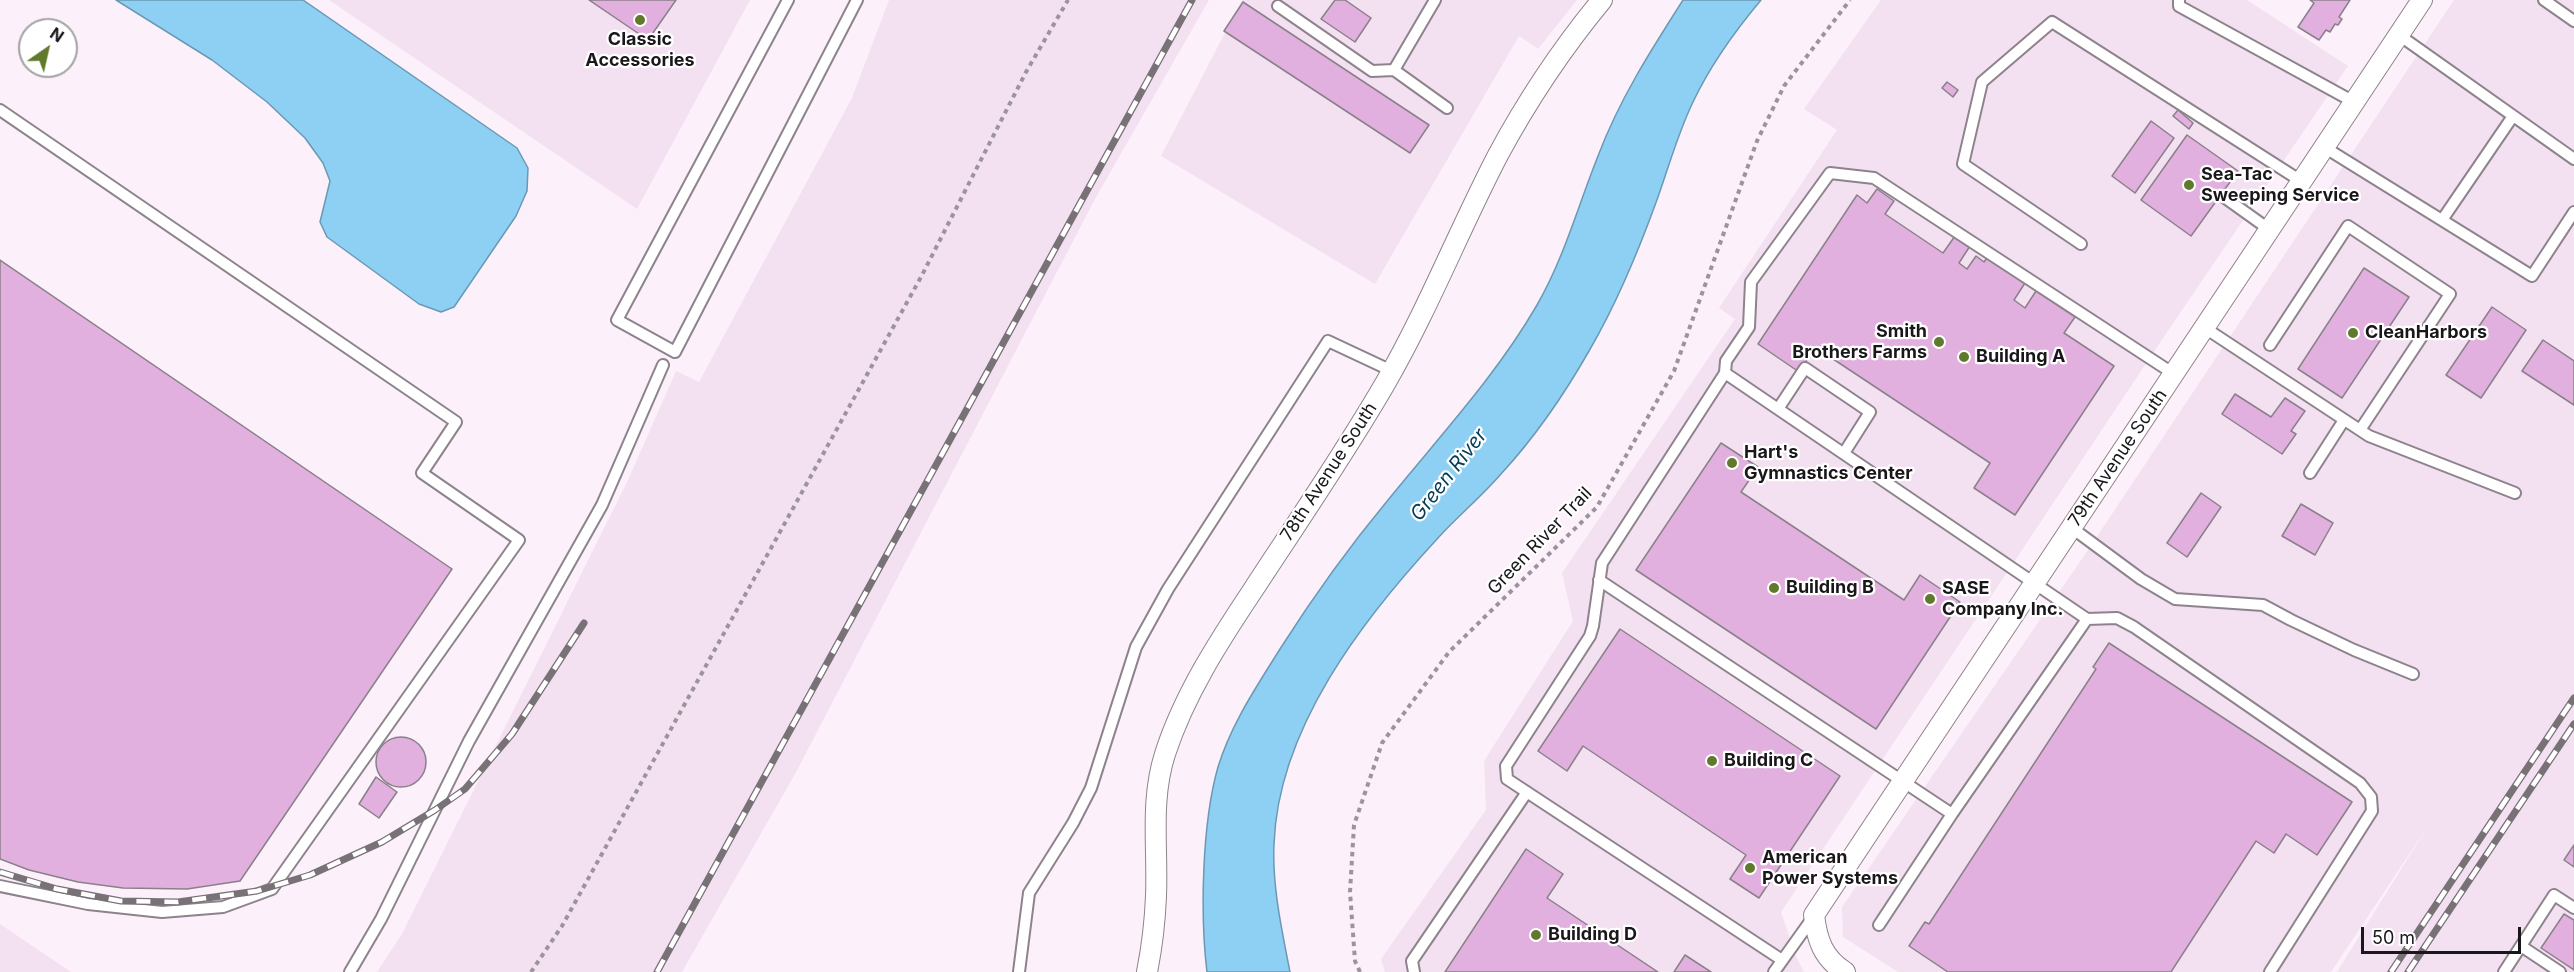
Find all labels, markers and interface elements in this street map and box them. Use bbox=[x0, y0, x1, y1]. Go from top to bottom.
marker: Classic Accessories bbox=[633, 13, 647, 27]
north arrow bbox=[18, 18, 78, 78]
text: N bbox=[46, 23, 68, 46]
place label: Classic Accessories bbox=[585, 29, 695, 72]
place label: Sea-Tac Sweeping Service bbox=[2201, 164, 2359, 207]
marker: Sea-Tac Sweeping Service bbox=[2182, 178, 2196, 192]
place label: Smith Brothers Farms bbox=[1792, 321, 1927, 364]
place label: CleanHarbors bbox=[2365, 322, 2487, 344]
marker: CleanHarbors bbox=[2346, 326, 2360, 340]
marker: Smith Brothers Farms bbox=[1932, 335, 1946, 349]
place label: Building A bbox=[1976, 346, 2065, 368]
marker: Building A bbox=[1957, 350, 1971, 364]
street label: 79th Avenue South bbox=[2064, 385, 2172, 531]
street label: 78th Avenue South bbox=[1276, 399, 1382, 545]
water label: Green River bbox=[1406, 424, 1492, 526]
place label: Hart's Gymnastics Center bbox=[1744, 442, 1913, 484]
marker: Hart's Gymnastics Center bbox=[1725, 456, 1739, 470]
street label: Green River Trail bbox=[1483, 483, 1597, 599]
place label: Building B bbox=[1786, 577, 1874, 599]
place label: SASE Company Inc. bbox=[1942, 578, 2064, 620]
marker: Building B bbox=[1767, 581, 1781, 595]
marker: SASE Company Inc. bbox=[1923, 592, 1937, 606]
place label: Building C bbox=[1724, 750, 1813, 772]
marker: Building C bbox=[1705, 754, 1719, 768]
place label: American Power Systems bbox=[1762, 847, 1898, 890]
marker: American Power Systems bbox=[1743, 861, 1757, 875]
scale bar bbox=[2364, 915, 2524, 953]
place label: Building D bbox=[1548, 924, 1637, 946]
text: 50 m bbox=[2372, 927, 2415, 948]
marker: Building D bbox=[1529, 928, 1543, 942]

